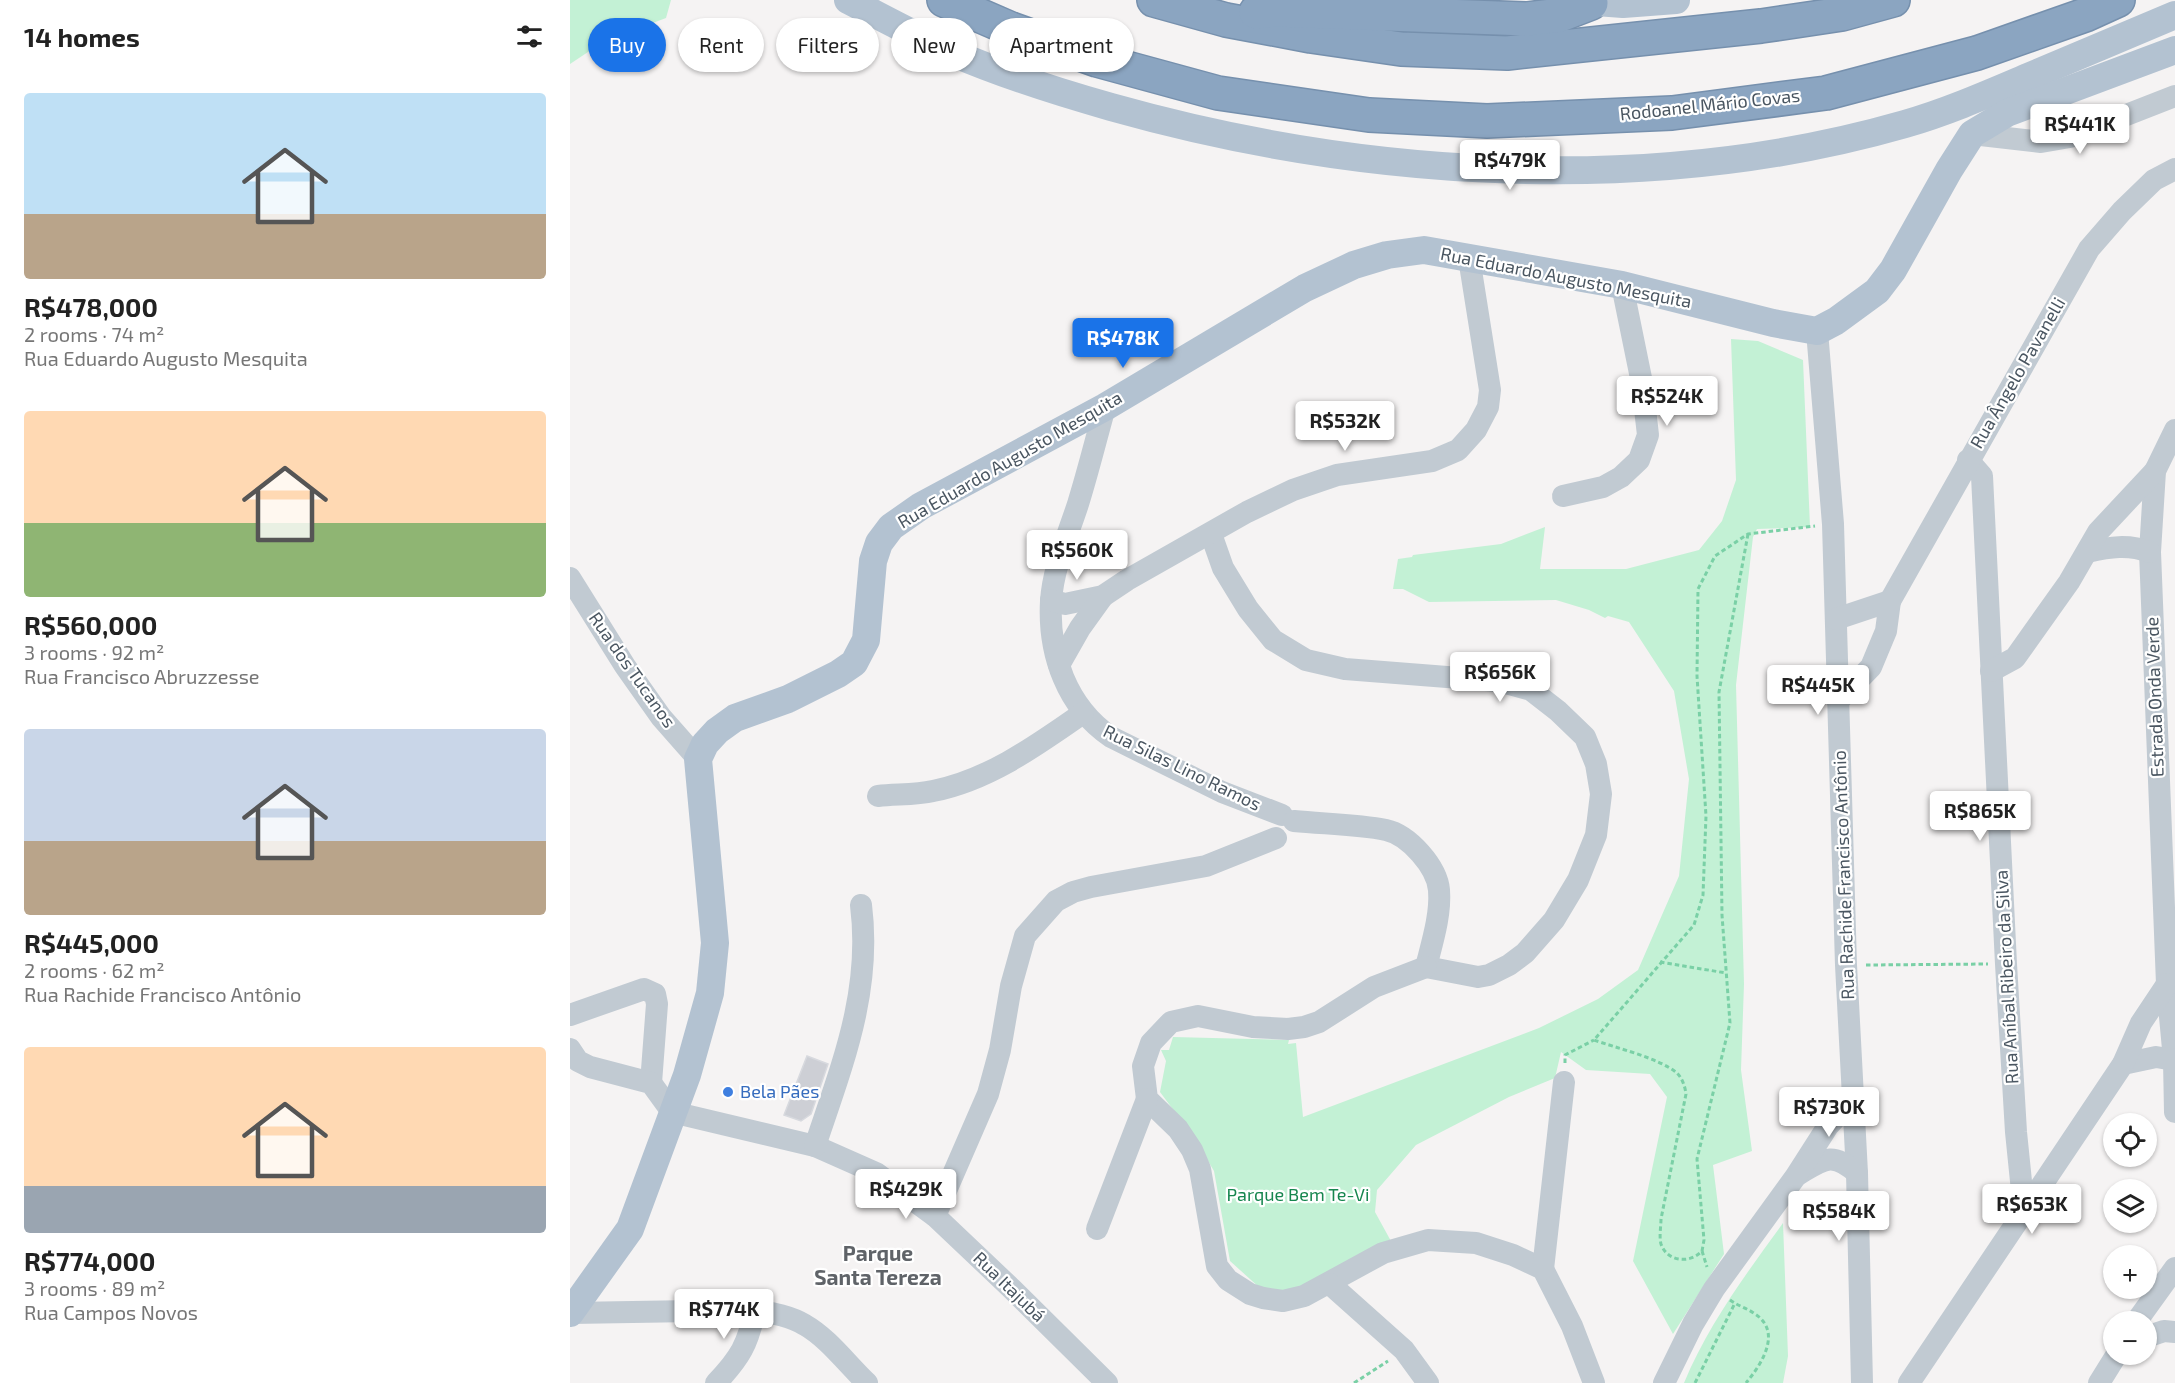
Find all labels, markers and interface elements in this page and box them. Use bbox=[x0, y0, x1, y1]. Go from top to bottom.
chip: Buy bbox=[588, 18, 666, 72]
chip: Rent bbox=[678, 18, 764, 72]
chip: Filters bbox=[776, 18, 879, 72]
chip: New bbox=[891, 18, 977, 72]
chip: Apartment bbox=[989, 18, 1134, 72]
icon: filters bbox=[513, 20, 546, 53]
text: 14 homes bbox=[24, 21, 140, 52]
street label: Rodoanel Mário Covas bbox=[1619, 84, 1801, 124]
pin: R$441K bbox=[2031, 104, 2129, 155]
text: R$441K bbox=[2044, 111, 2116, 135]
icon: home bbox=[231, 132, 339, 240]
pin: R$479K bbox=[1461, 140, 1559, 191]
text: R$479K bbox=[1474, 147, 1546, 171]
street label: Rua Eduardo Augusto Mesquita bbox=[1439, 242, 1694, 312]
text: R$478,000 bbox=[24, 291, 158, 322]
street label: Rua Ângelo Pavanelli bbox=[1965, 293, 2069, 452]
pin: R$478K bbox=[1074, 318, 1172, 369]
text: 2 rooms · 74 m² bbox=[24, 322, 164, 346]
text: R$478K bbox=[1087, 325, 1159, 349]
text: Rua Eduardo Augusto Mesquita bbox=[24, 346, 308, 370]
pin: R$524K bbox=[1618, 376, 1716, 427]
text: R$524K bbox=[1631, 383, 1703, 407]
street label: Rua Eduardo Augusto Mesquita bbox=[893, 386, 1126, 532]
pin: R$532K bbox=[1296, 401, 1394, 452]
text: R$532K bbox=[1309, 408, 1381, 432]
icon: home bbox=[231, 450, 339, 558]
pin: R$560K bbox=[1028, 530, 1126, 581]
text: R$560K bbox=[1041, 537, 1113, 561]
street label: Rua dos Tucanos bbox=[585, 607, 681, 732]
text: R$560,000 bbox=[24, 609, 158, 640]
street label: Estrada Onda Verde bbox=[2140, 616, 2168, 778]
text: 3 rooms · 92 m² bbox=[24, 640, 164, 664]
pin: R$656K bbox=[1451, 652, 1549, 703]
text: R$656K bbox=[1464, 659, 1536, 683]
text: Rua Francisco Abruzzesse bbox=[24, 664, 260, 688]
pin: R$445K bbox=[1769, 665, 1867, 716]
text: R$445K bbox=[1781, 672, 1855, 696]
street label: Rua Silas Lino Ramos bbox=[1100, 719, 1265, 815]
street label: Rua Rachide Francisco Antônio bbox=[1828, 750, 1858, 1000]
icon: home bbox=[231, 768, 339, 876]
pin: R$865K bbox=[1931, 791, 2029, 842]
text: R$865K bbox=[1944, 798, 2016, 822]
street label: Rua Aníbal Ribeiro da Silva bbox=[1989, 869, 2023, 1085]
text: R$445,000 bbox=[24, 927, 159, 958]
text: 2 rooms · 62 m² bbox=[24, 958, 164, 982]
text: Rua Rachide Francisco Antônio bbox=[24, 982, 301, 1006]
place label: Bela Pães bbox=[740, 1080, 819, 1102]
marker: Bela Pães bbox=[721, 1085, 735, 1099]
icon: home bbox=[231, 1086, 339, 1194]
pin: R$730K bbox=[1780, 1087, 1878, 1138]
text: R$730K bbox=[1793, 1094, 1865, 1118]
map controls bbox=[2103, 1113, 2157, 1365]
button: locate bbox=[2103, 1113, 2157, 1167]
pin: R$429K bbox=[857, 1169, 955, 1220]
text: R$429K bbox=[869, 1176, 943, 1200]
button: layers bbox=[2103, 1179, 2157, 1233]
park label: Parque Bem Te-Vi bbox=[1226, 1183, 1370, 1205]
pin: R$653K bbox=[1983, 1184, 2081, 1235]
pin: R$584K bbox=[1790, 1191, 1888, 1242]
text: R$653K bbox=[1996, 1191, 2068, 1215]
text: R$584K bbox=[1802, 1198, 1876, 1222]
district label: Parque Santa Tereza bbox=[814, 1240, 942, 1289]
text: R$774,000 bbox=[24, 1245, 155, 1276]
button: + bbox=[2103, 1245, 2157, 1299]
street label: Rua Itajubá bbox=[969, 1247, 1050, 1326]
text: 3 rooms · 89 m² bbox=[24, 1276, 165, 1300]
pin: R$774K bbox=[675, 1289, 773, 1340]
text: R$774K bbox=[688, 1296, 760, 1320]
text: Rua Campos Novos bbox=[24, 1300, 198, 1324]
button: − bbox=[2103, 1311, 2157, 1365]

